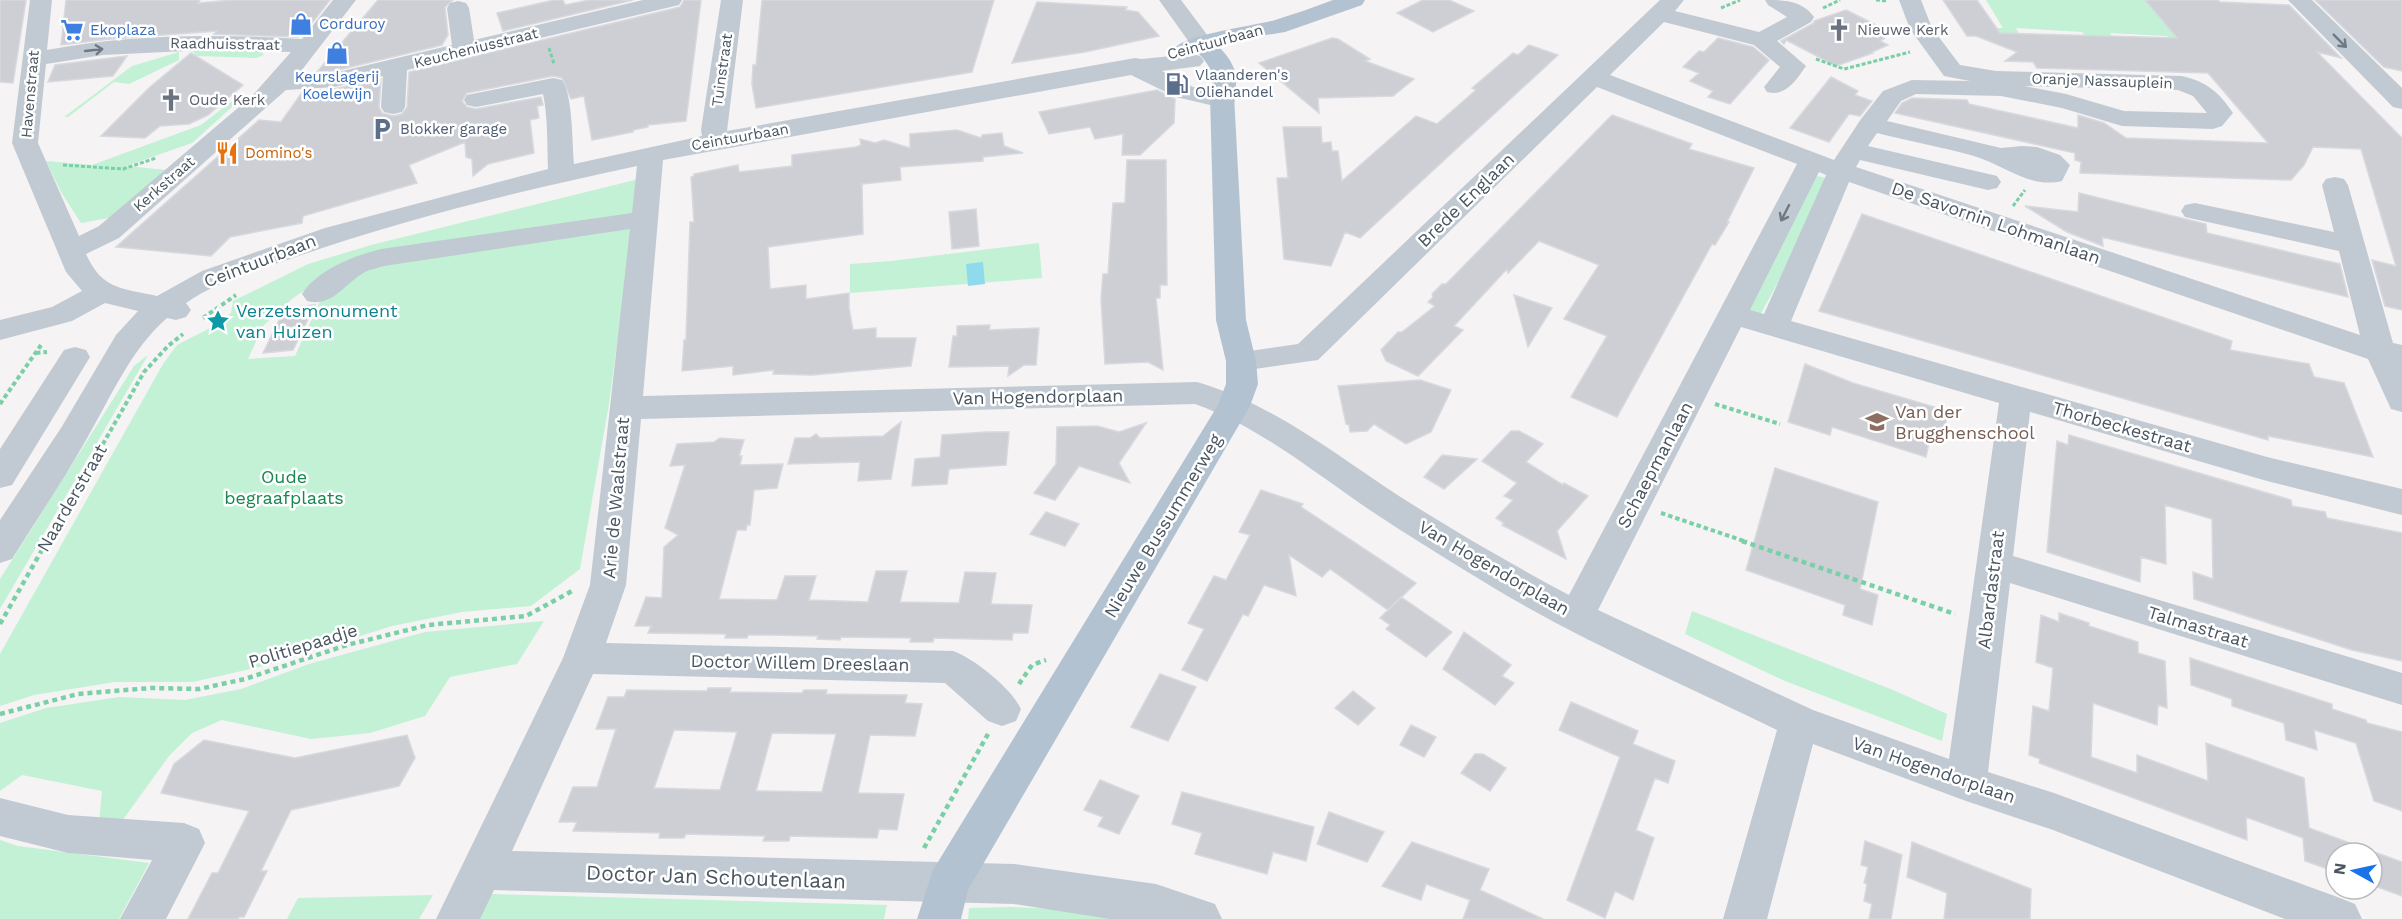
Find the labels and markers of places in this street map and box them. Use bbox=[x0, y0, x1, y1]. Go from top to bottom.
shop icon: Corduroy bbox=[288, 11, 314, 37]
place label: Corduroy bbox=[319, 15, 385, 33]
supermarket icon: Ekoplaza bbox=[59, 17, 85, 43]
church icon: Nieuwe Kerk bbox=[1826, 17, 1852, 43]
place label: Ekoplaza bbox=[90, 21, 156, 39]
place label: Nieuwe Kerk bbox=[1857, 21, 1949, 39]
shop icon: Keurslagerij Koelewijn bbox=[324, 40, 350, 66]
place label: Vlaanderen's Oliehandel bbox=[1195, 66, 1288, 101]
place label: Keurslagerij Koelewijn bbox=[295, 68, 379, 103]
fuel station icon: Vlaanderen's Oliehandel bbox=[1164, 71, 1190, 97]
church icon: Oude Kerk bbox=[158, 87, 184, 113]
place label: Oude Kerk bbox=[189, 91, 266, 109]
parking icon: Blokker garage bbox=[369, 116, 395, 142]
place label: Blokker garage bbox=[400, 120, 507, 138]
restaurant icon: Domino's bbox=[214, 140, 240, 166]
place label: Domino's bbox=[245, 144, 312, 162]
place label: Verzetsmonument van Huizen bbox=[236, 300, 398, 342]
place icon: Verzetsmonument van Huizen bbox=[205, 308, 231, 334]
place label: Van der Brugghenschool bbox=[1895, 401, 2035, 443]
school or university icon: Van der Brugghenschool bbox=[1864, 409, 1890, 435]

